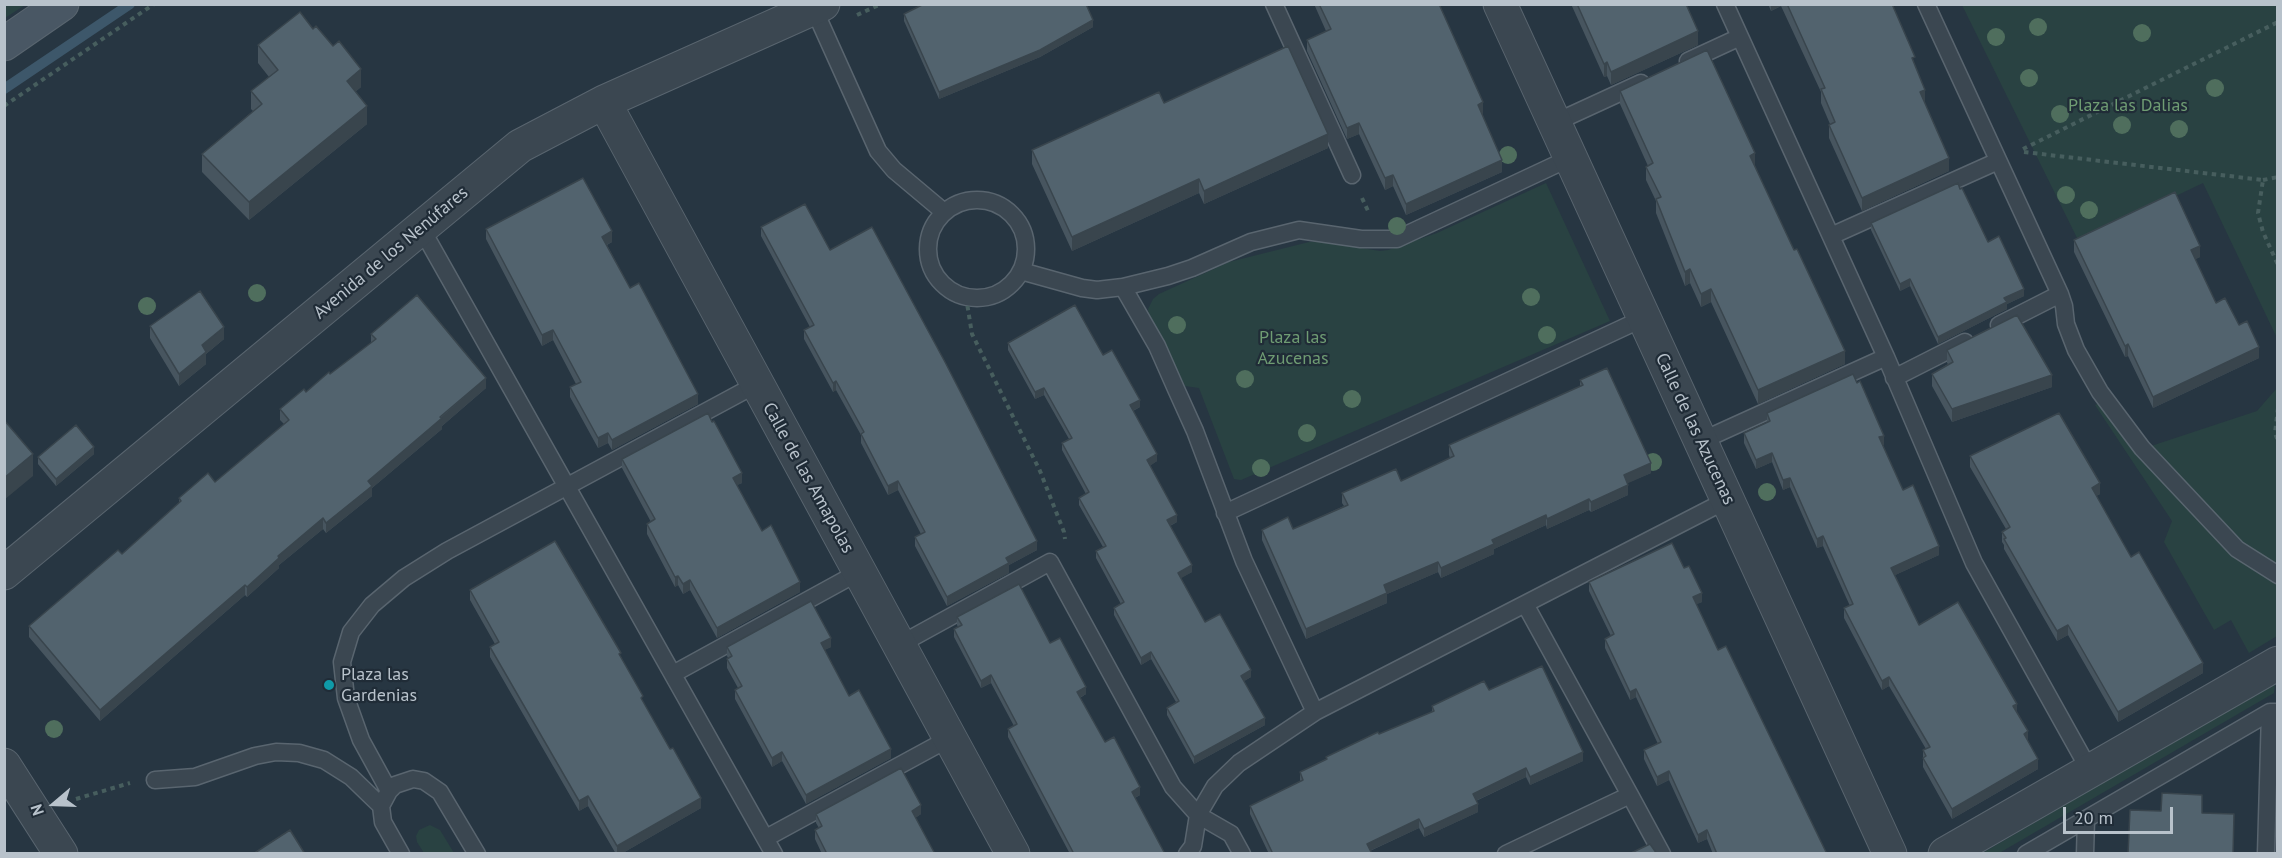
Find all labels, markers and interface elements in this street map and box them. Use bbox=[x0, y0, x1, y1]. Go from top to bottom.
park label: Plaza las Dalias bbox=[2068, 95, 2188, 117]
street label: Avenida de los Nenúfares bbox=[309, 182, 473, 324]
park label: Plaza las Azucenas bbox=[1257, 327, 1329, 370]
street label: Calle de las Azucenas bbox=[1650, 350, 1740, 508]
street label: Calle de las Amapolas bbox=[758, 399, 858, 557]
place label: Plaza las Gardenias bbox=[341, 664, 417, 706]
marker: Plaza las Gardenias bbox=[322, 678, 336, 692]
north arrow bbox=[24, 774, 84, 834]
scale bar bbox=[2066, 795, 2176, 833]
text: N bbox=[26, 802, 48, 818]
text: 20 m bbox=[2074, 806, 2113, 829]

